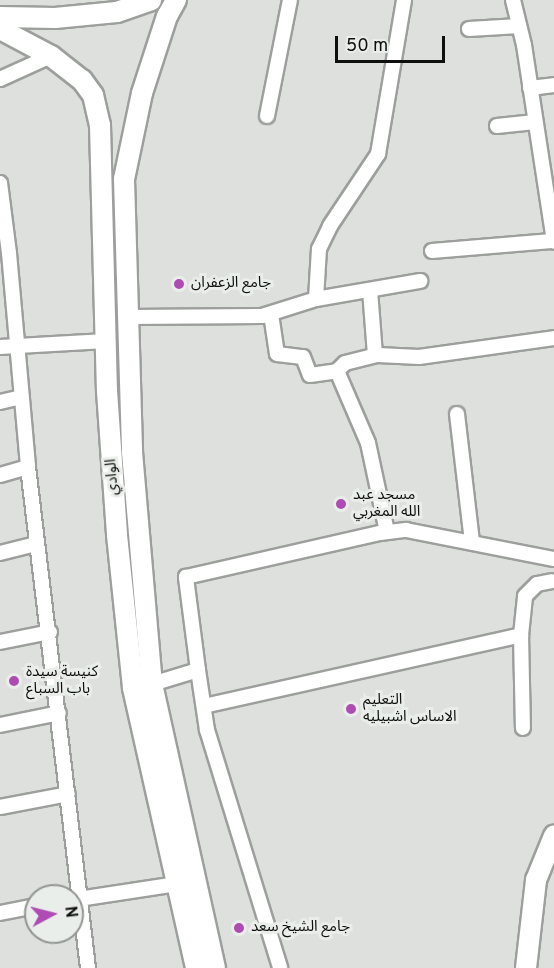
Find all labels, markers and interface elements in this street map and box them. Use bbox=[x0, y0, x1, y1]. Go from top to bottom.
scale bar bbox=[338, 24, 448, 62]
text: 50 m bbox=[346, 35, 388, 58]
place label: جامع الزعفران bbox=[191, 275, 271, 293]
marker: جامع الزعفران bbox=[172, 277, 186, 291]
street label: الوادي bbox=[103, 458, 123, 496]
place label: مسجد عبد الله المغربي bbox=[353, 486, 420, 521]
marker: مسجد عبد الله المغربي bbox=[334, 497, 348, 511]
place label: كنيسة سيدة باب السباع bbox=[26, 663, 98, 698]
marker: كنيسة سيدة باب السباع bbox=[7, 674, 21, 688]
place label: التعلیم الاساس اشبیلیه bbox=[363, 691, 457, 726]
marker: التعلیم الاساس اشبیلیه bbox=[344, 702, 358, 716]
north arrow bbox=[24, 884, 84, 944]
text: N bbox=[59, 905, 81, 919]
place label: جامع الشيخ سعد bbox=[251, 919, 350, 937]
marker: جامع الشيخ سعد bbox=[232, 921, 246, 935]

